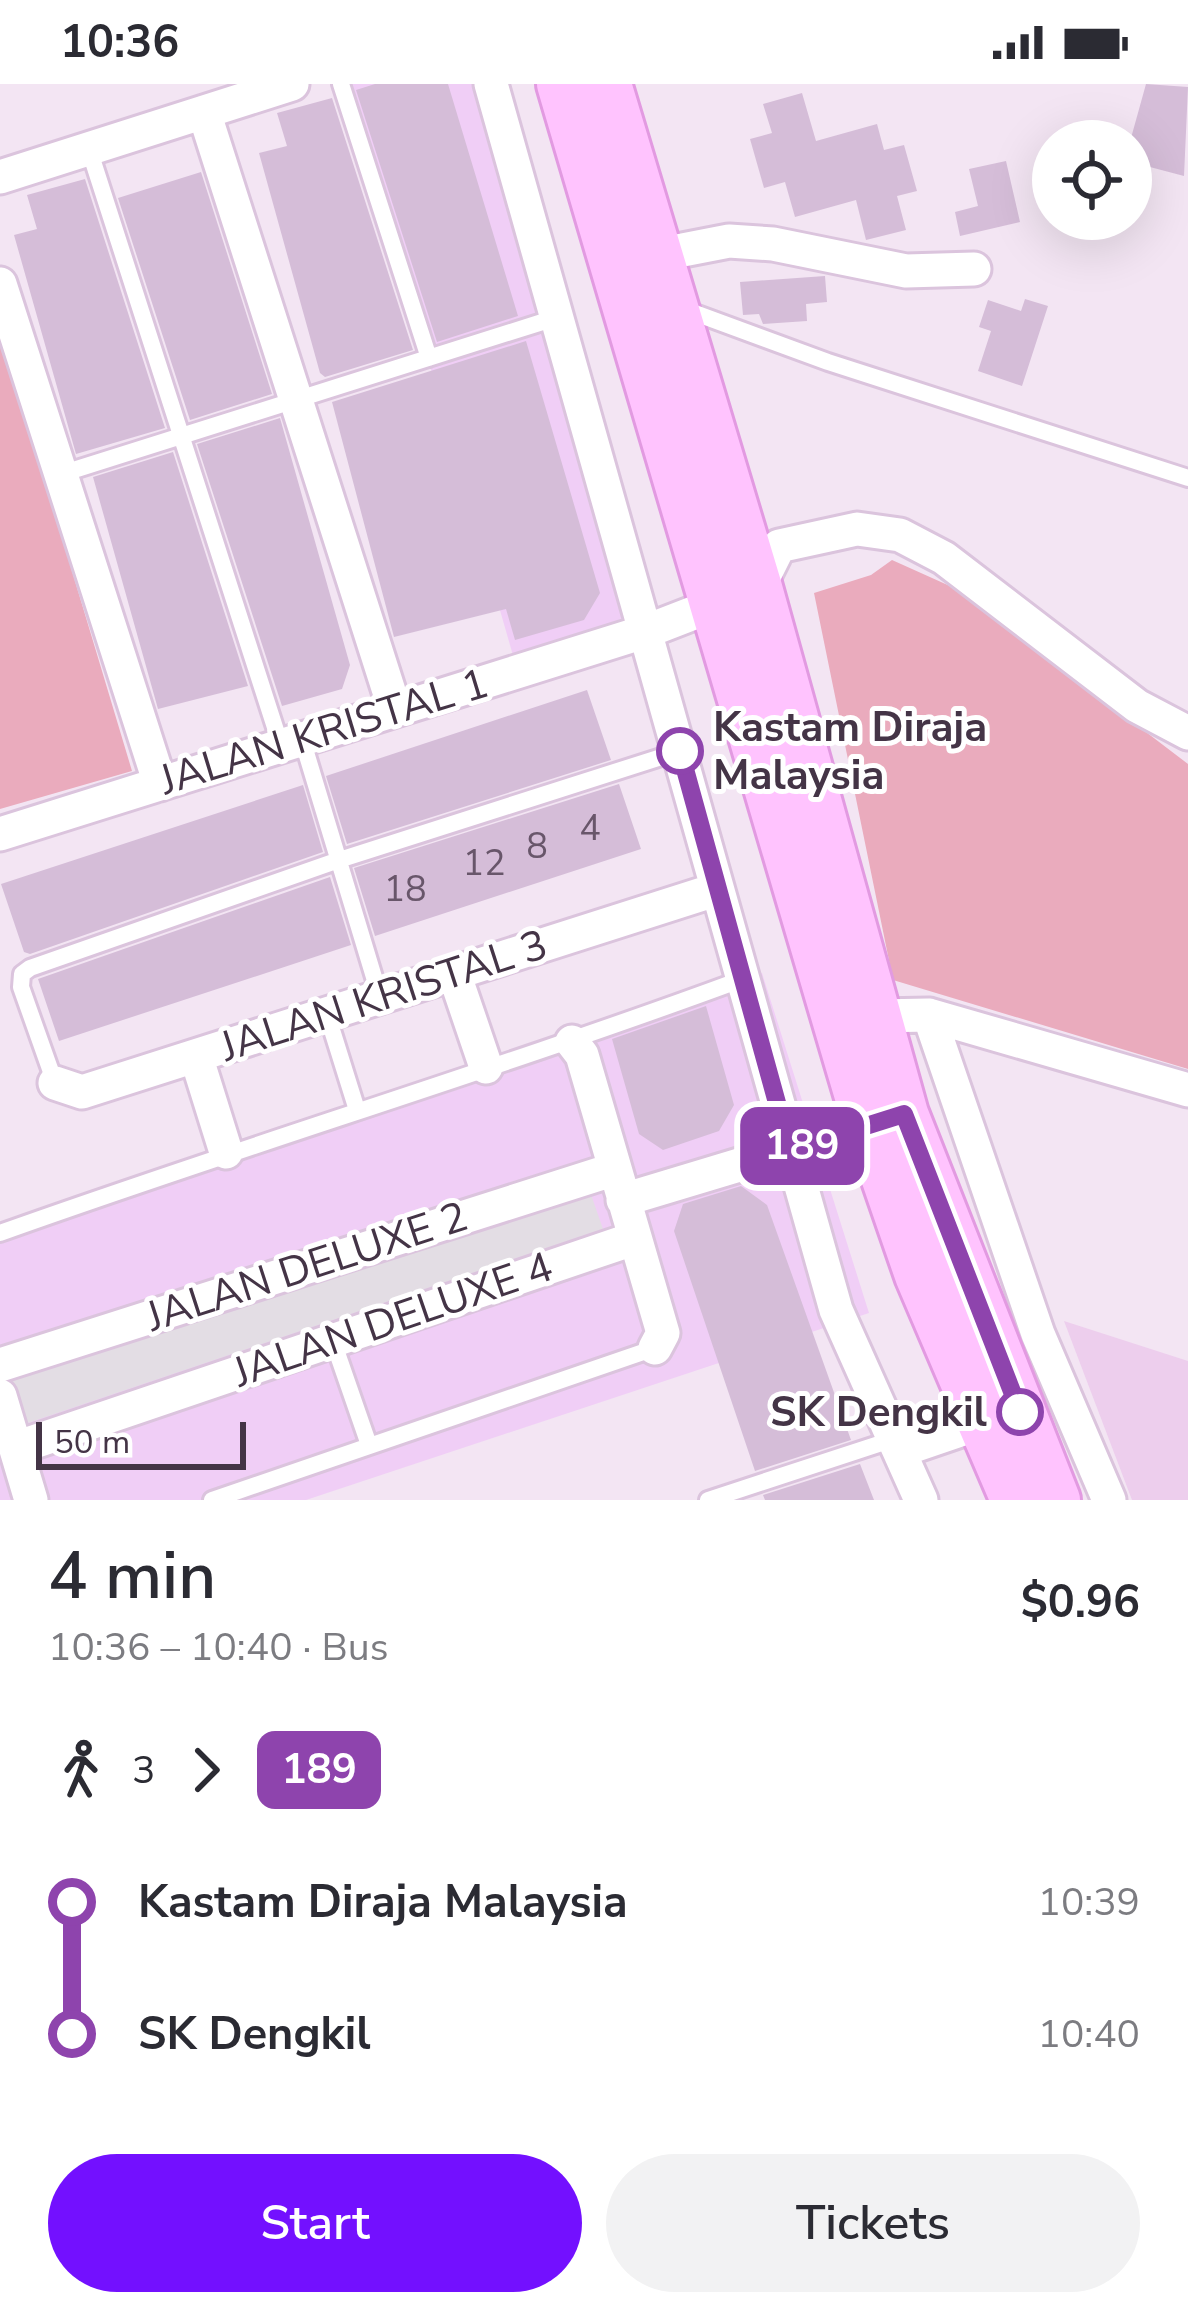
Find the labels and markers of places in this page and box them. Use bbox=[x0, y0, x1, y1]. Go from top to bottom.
place label: Kastam Diraja Malaysia bbox=[713, 699, 987, 804]
marker: Kastam Diraja Malaysia bbox=[658, 729, 702, 773]
place label: SK Dengkil bbox=[770, 1384, 987, 1441]
marker: SK Dengkil bbox=[998, 1390, 1042, 1434]

